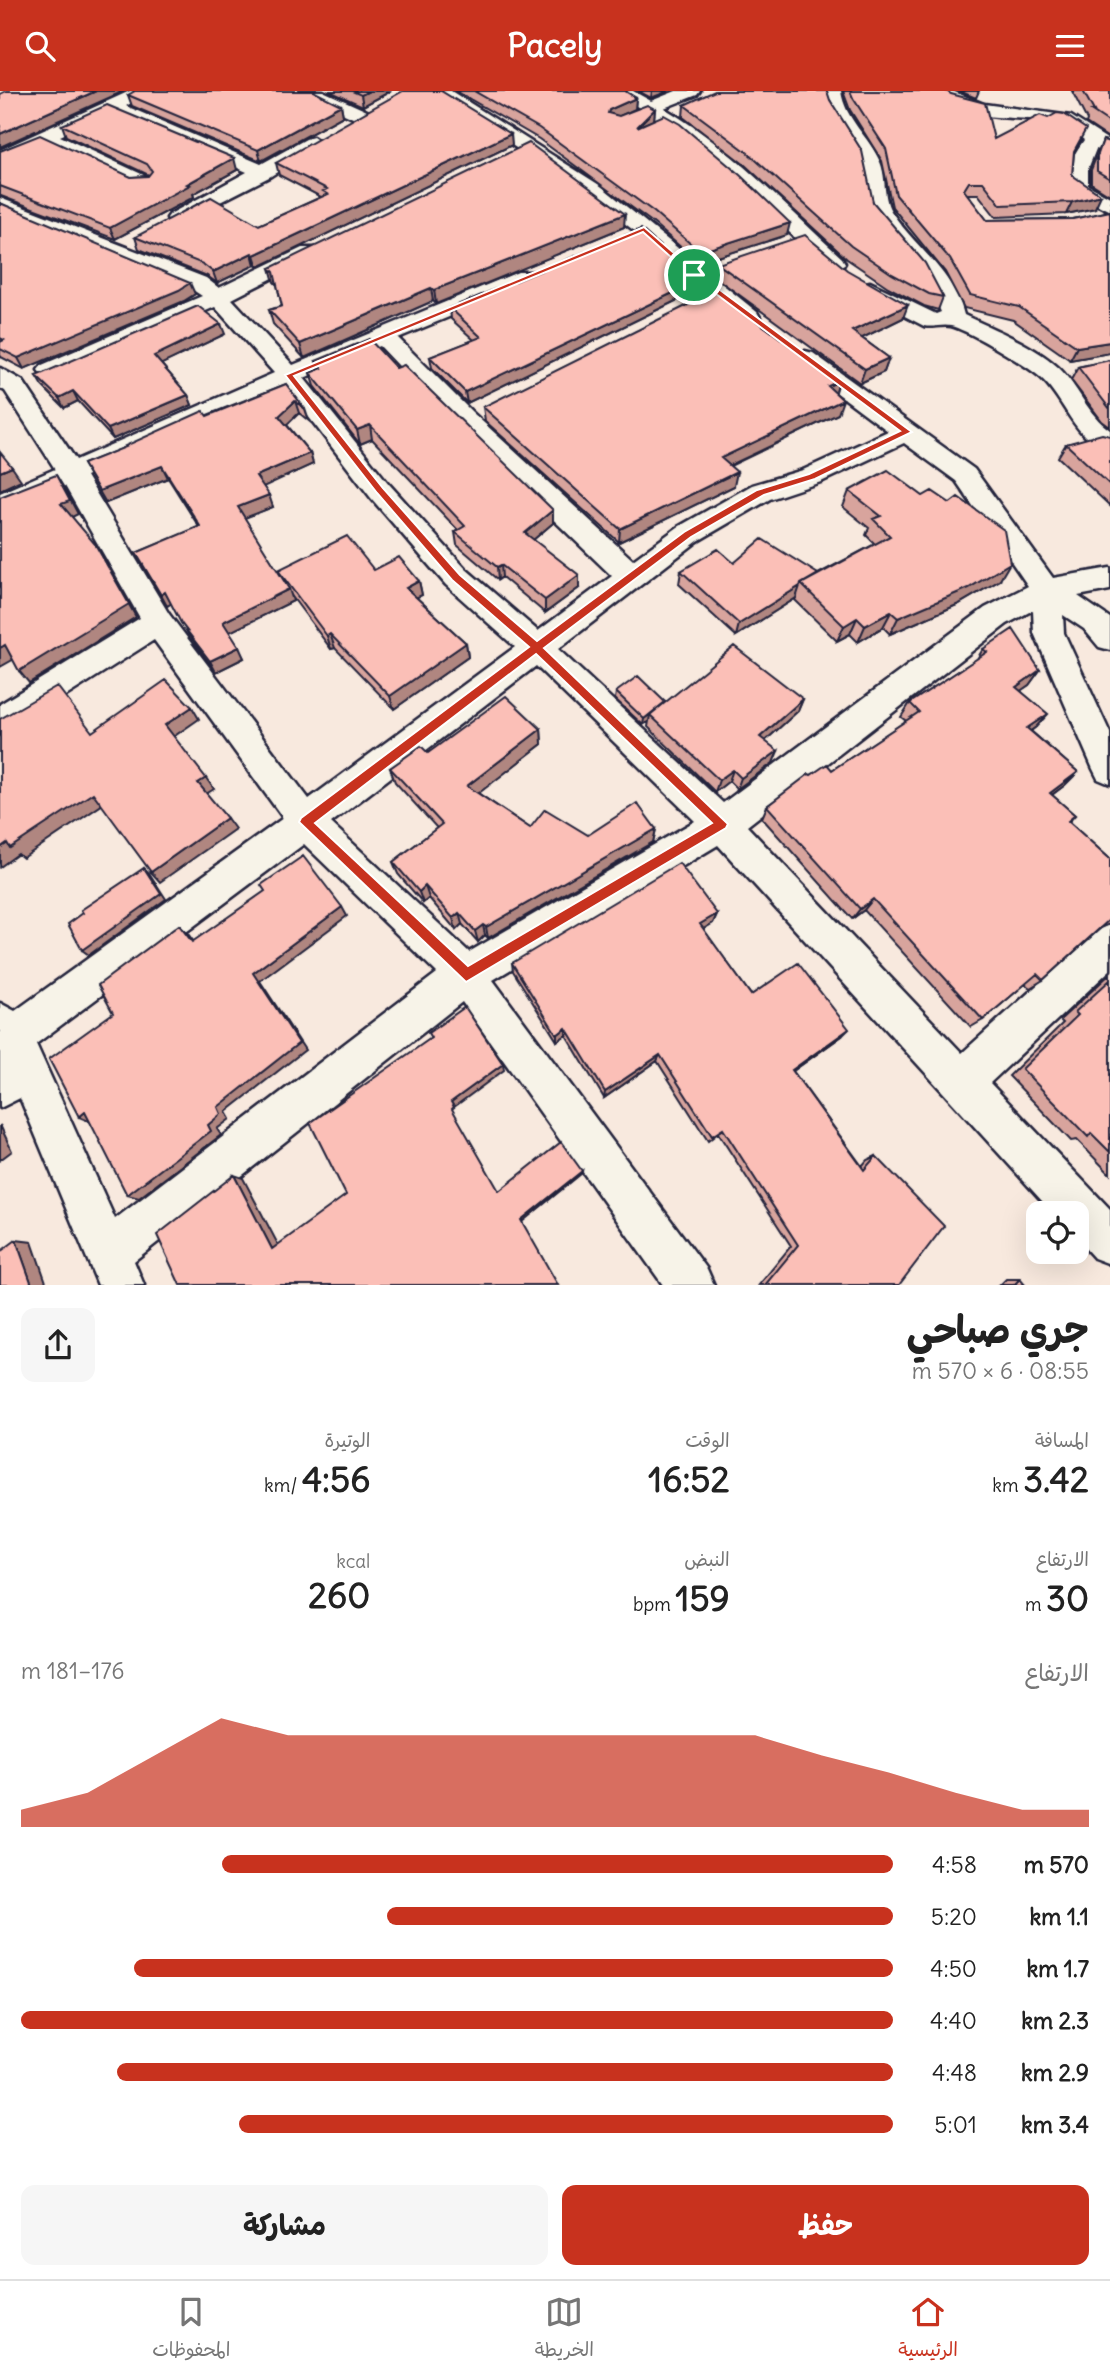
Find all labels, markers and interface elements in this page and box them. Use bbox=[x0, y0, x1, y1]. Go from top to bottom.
text: Pacely bbox=[508, 25, 602, 66]
icon: search bbox=[21, 27, 59, 65]
icon: menu bbox=[1051, 27, 1089, 65]
pin bbox=[664, 245, 724, 305]
icon: arrive bbox=[675, 256, 713, 294]
map controls bbox=[1026, 1201, 1089, 1264]
button: locate bbox=[1026, 1201, 1089, 1264]
text: جري صباحي bbox=[906, 1306, 1089, 1353]
button: share bbox=[21, 1308, 95, 1382]
text: 08:55 · 6 × 570 m bbox=[912, 1356, 1089, 1385]
text: الوتيرة bbox=[324, 1428, 370, 1452]
text: الوقت bbox=[685, 1428, 730, 1452]
text: المسافة bbox=[1035, 1428, 1089, 1452]
text: 4:56 bbox=[302, 1457, 370, 1501]
text: 16:52 bbox=[648, 1457, 730, 1501]
text: 3.42 bbox=[1023, 1457, 1089, 1501]
text: /km bbox=[264, 1473, 302, 1497]
text: km bbox=[992, 1473, 1023, 1497]
text: النبض bbox=[684, 1547, 730, 1571]
text: الارتفاع bbox=[1036, 1547, 1089, 1571]
text: kcal bbox=[336, 1549, 370, 1573]
text: 260 bbox=[308, 1573, 370, 1617]
text: 159 bbox=[676, 1576, 730, 1620]
text: 30 bbox=[1046, 1576, 1089, 1620]
text: bpm bbox=[633, 1592, 676, 1616]
text: m bbox=[1025, 1592, 1046, 1616]
text: 176–181 m bbox=[21, 1656, 125, 1685]
text: الارتفاع bbox=[1025, 1658, 1089, 1687]
text: 4:58 bbox=[932, 1850, 977, 1879]
text: 570 m bbox=[1024, 1850, 1089, 1879]
text: 5:20 bbox=[931, 1902, 977, 1931]
text: 1.1 km bbox=[1030, 1902, 1089, 1931]
text: 4:50 bbox=[930, 1954, 977, 1983]
text: 1.7 km bbox=[1026, 1954, 1089, 1983]
text: 4:40 bbox=[930, 2006, 977, 2035]
text: 2.3 km bbox=[1021, 2006, 1089, 2035]
text: 4:48 bbox=[932, 2058, 977, 2087]
text: 2.9 km bbox=[1021, 2058, 1089, 2087]
text: 5:01 bbox=[934, 2110, 977, 2139]
text: 3.4 km bbox=[1021, 2110, 1089, 2139]
button: مشاركة bbox=[21, 2185, 548, 2265]
button: حفظ bbox=[562, 2185, 1089, 2265]
tab: المحفوظات bbox=[152, 2293, 230, 2366]
tab: الخريطة bbox=[535, 2293, 594, 2366]
tab: الرئيسية bbox=[898, 2293, 958, 2366]

